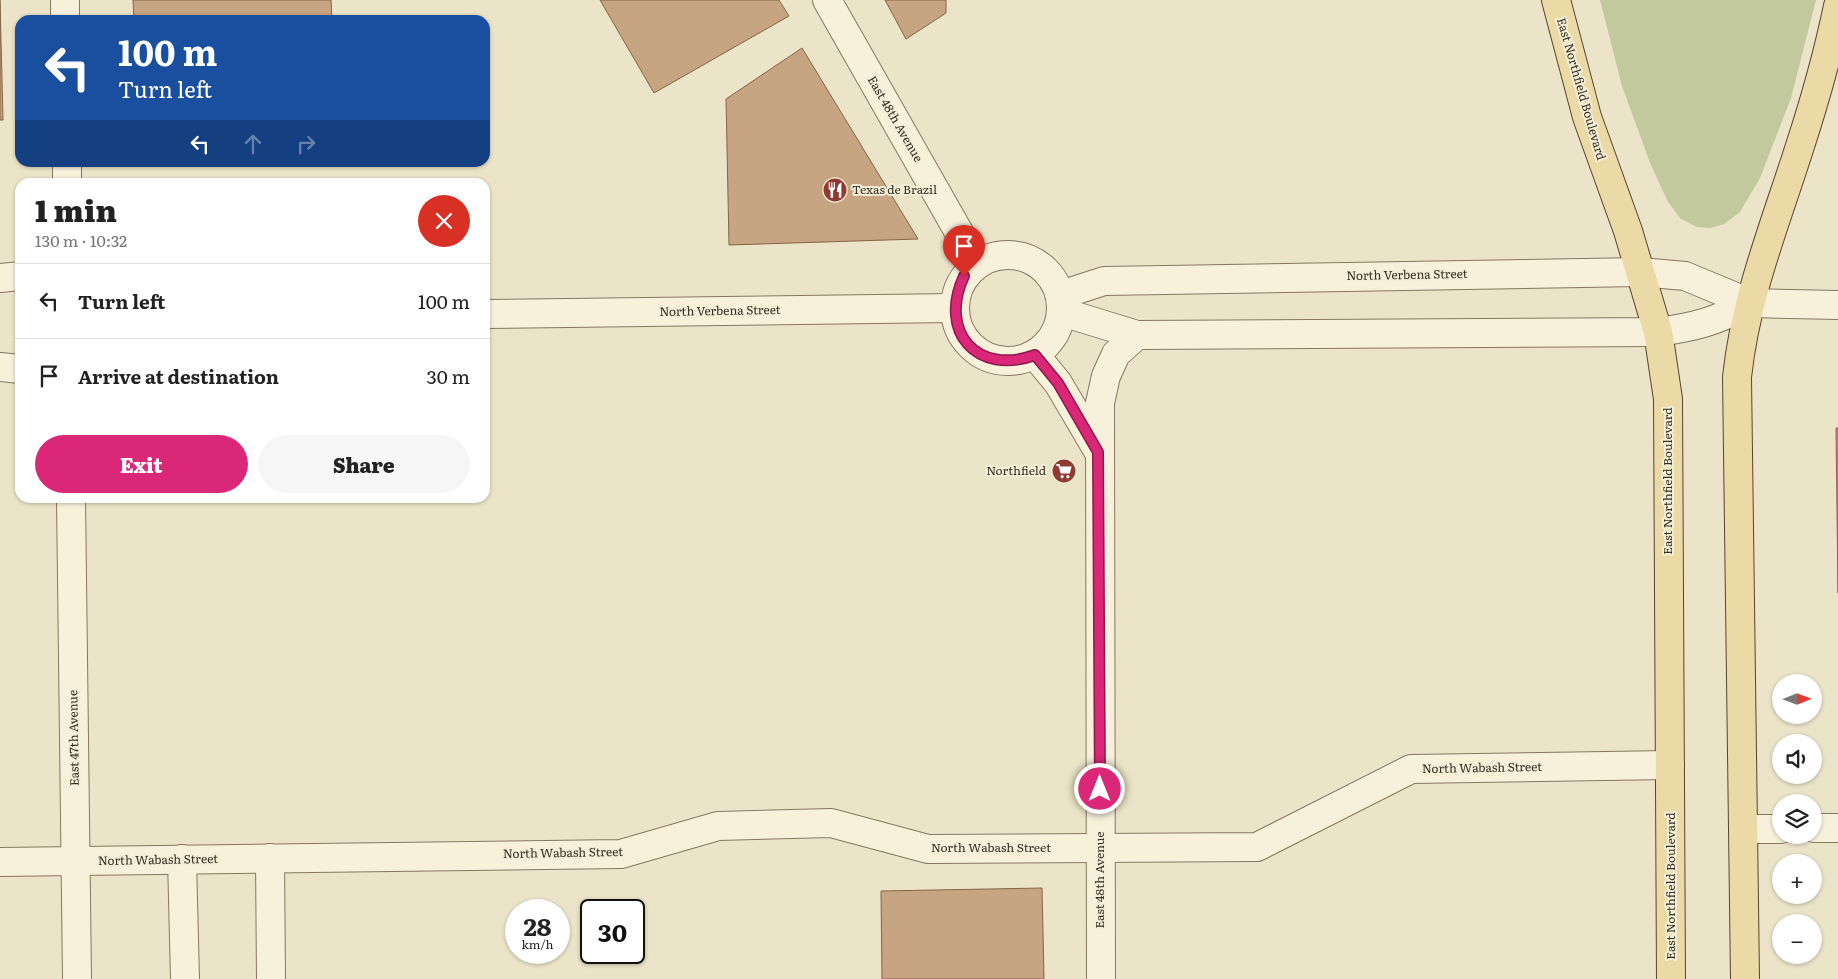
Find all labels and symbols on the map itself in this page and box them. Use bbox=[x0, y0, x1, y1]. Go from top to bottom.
street label: East Northfield Boulevard bbox=[1553, 15, 1611, 163]
street label: East 48th Avenue bbox=[864, 72, 928, 165]
restaurant icon: Texas de Brazil bbox=[822, 177, 848, 203]
place label: Texas de Brazil bbox=[852, 180, 937, 198]
pin bbox=[943, 225, 985, 276]
street label: North Verbena Street bbox=[1346, 264, 1468, 284]
street label: North Verbena Street bbox=[659, 300, 781, 320]
street label: East Northfield Boulevard bbox=[1658, 407, 1676, 555]
supermarket icon: Northfield bbox=[1051, 458, 1077, 484]
place label: Northfield bbox=[986, 461, 1047, 479]
north arrow bbox=[1772, 674, 1822, 724]
street label: East 47th Avenue bbox=[63, 690, 83, 786]
street label: North Wabash Street bbox=[1422, 757, 1542, 777]
position arrow bbox=[1073, 762, 1125, 814]
street label: East Northfield Boulevard bbox=[1661, 812, 1679, 960]
street label: East 48th Avenue bbox=[1090, 831, 1108, 929]
street label: North Wabash Street bbox=[931, 838, 1051, 856]
street label: North Wabash Street bbox=[503, 842, 623, 862]
street label: North Wabash Street bbox=[98, 849, 218, 869]
speed limit sign: 30 bbox=[580, 899, 645, 964]

